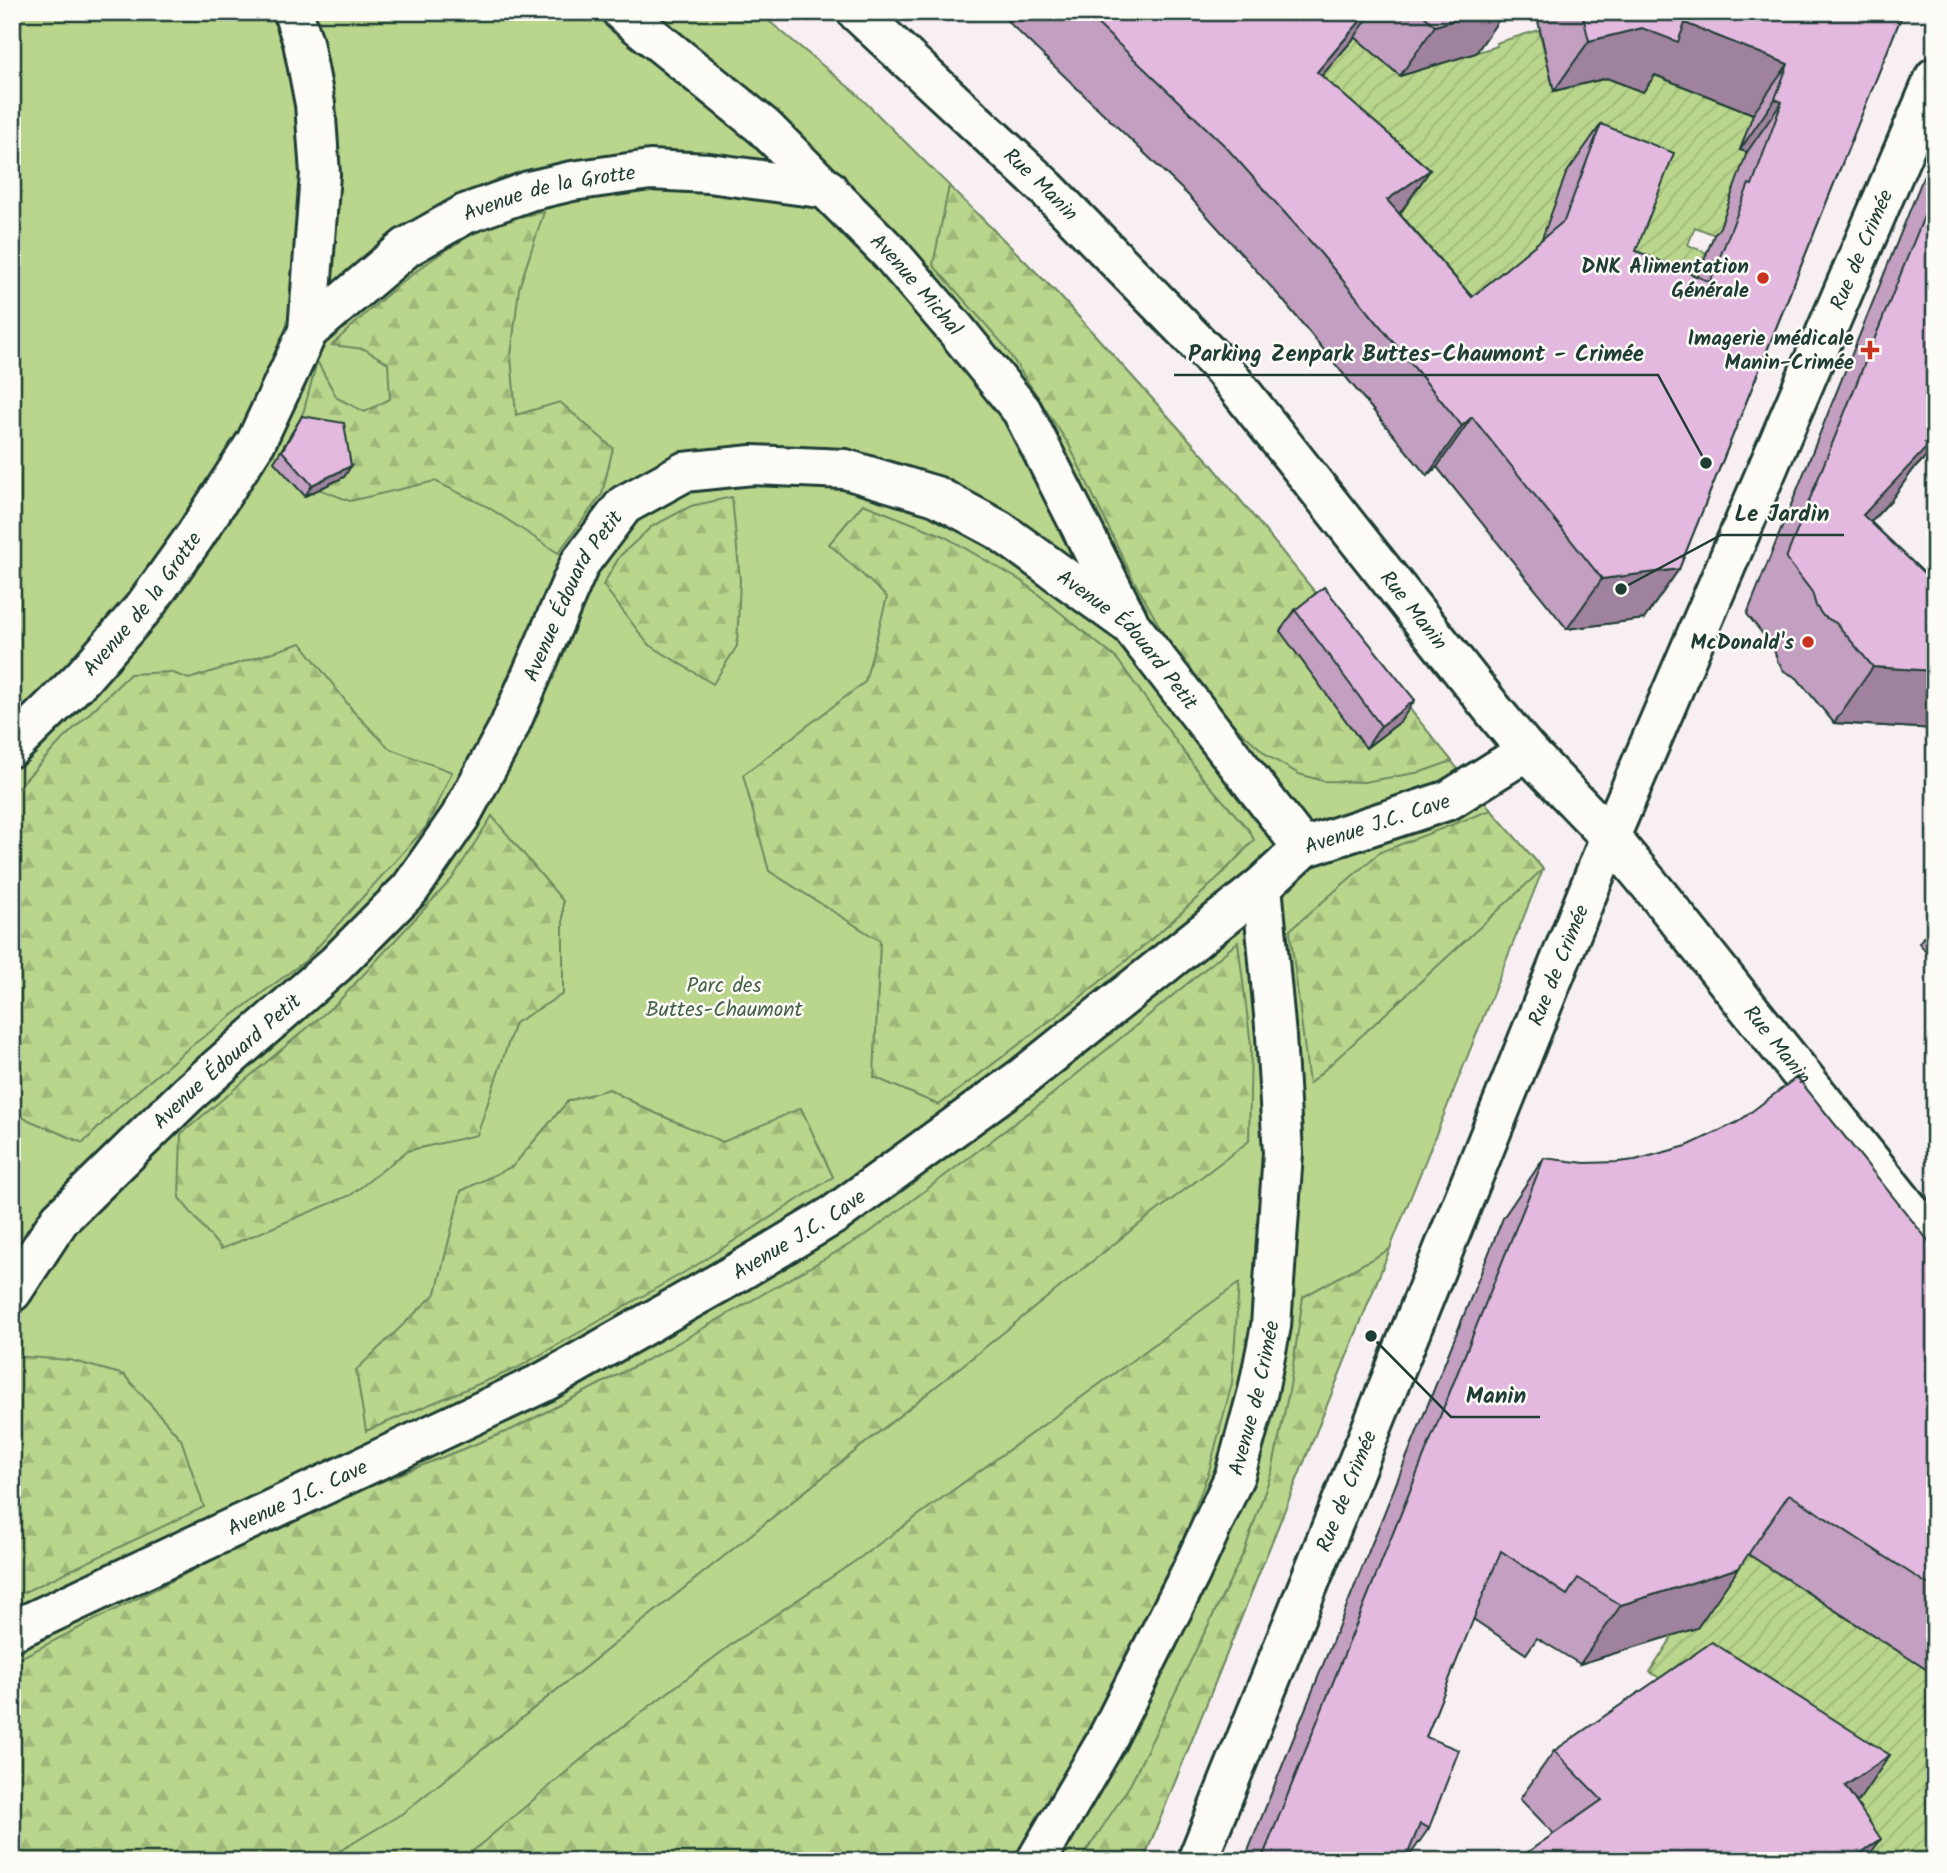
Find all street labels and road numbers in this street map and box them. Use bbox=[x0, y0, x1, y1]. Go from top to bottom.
street label: Rue Manin bbox=[995, 141, 1085, 230]
street label: Avenue de la Grotte bbox=[459, 157, 638, 231]
street label: Rue de Crimée bbox=[1822, 184, 1903, 316]
street label: Avenue Michal bbox=[861, 226, 970, 344]
street label: Avenue Édouard Petit bbox=[515, 503, 633, 687]
street label: Avenue de la Grotte bbox=[75, 525, 211, 684]
street label: Avenue Édouard Petit bbox=[1049, 562, 1206, 719]
street label: Rue Manin bbox=[1371, 564, 1455, 658]
street label: Avenue J.C. Cave bbox=[1300, 785, 1455, 864]
street label: Rue de Crimée bbox=[1520, 899, 1599, 1031]
street label: Avenue Édouard Petit bbox=[146, 986, 310, 1138]
street label: Rue Manin bbox=[1734, 998, 1819, 1093]
street label: Avenue J.C. Cave bbox=[727, 1181, 874, 1290]
street label: Avenue de Crimée bbox=[1221, 1319, 1289, 1480]
street label: Rue de Crimée bbox=[1308, 1425, 1387, 1557]
street label: Avenue J.C. Cave bbox=[222, 1451, 374, 1546]

